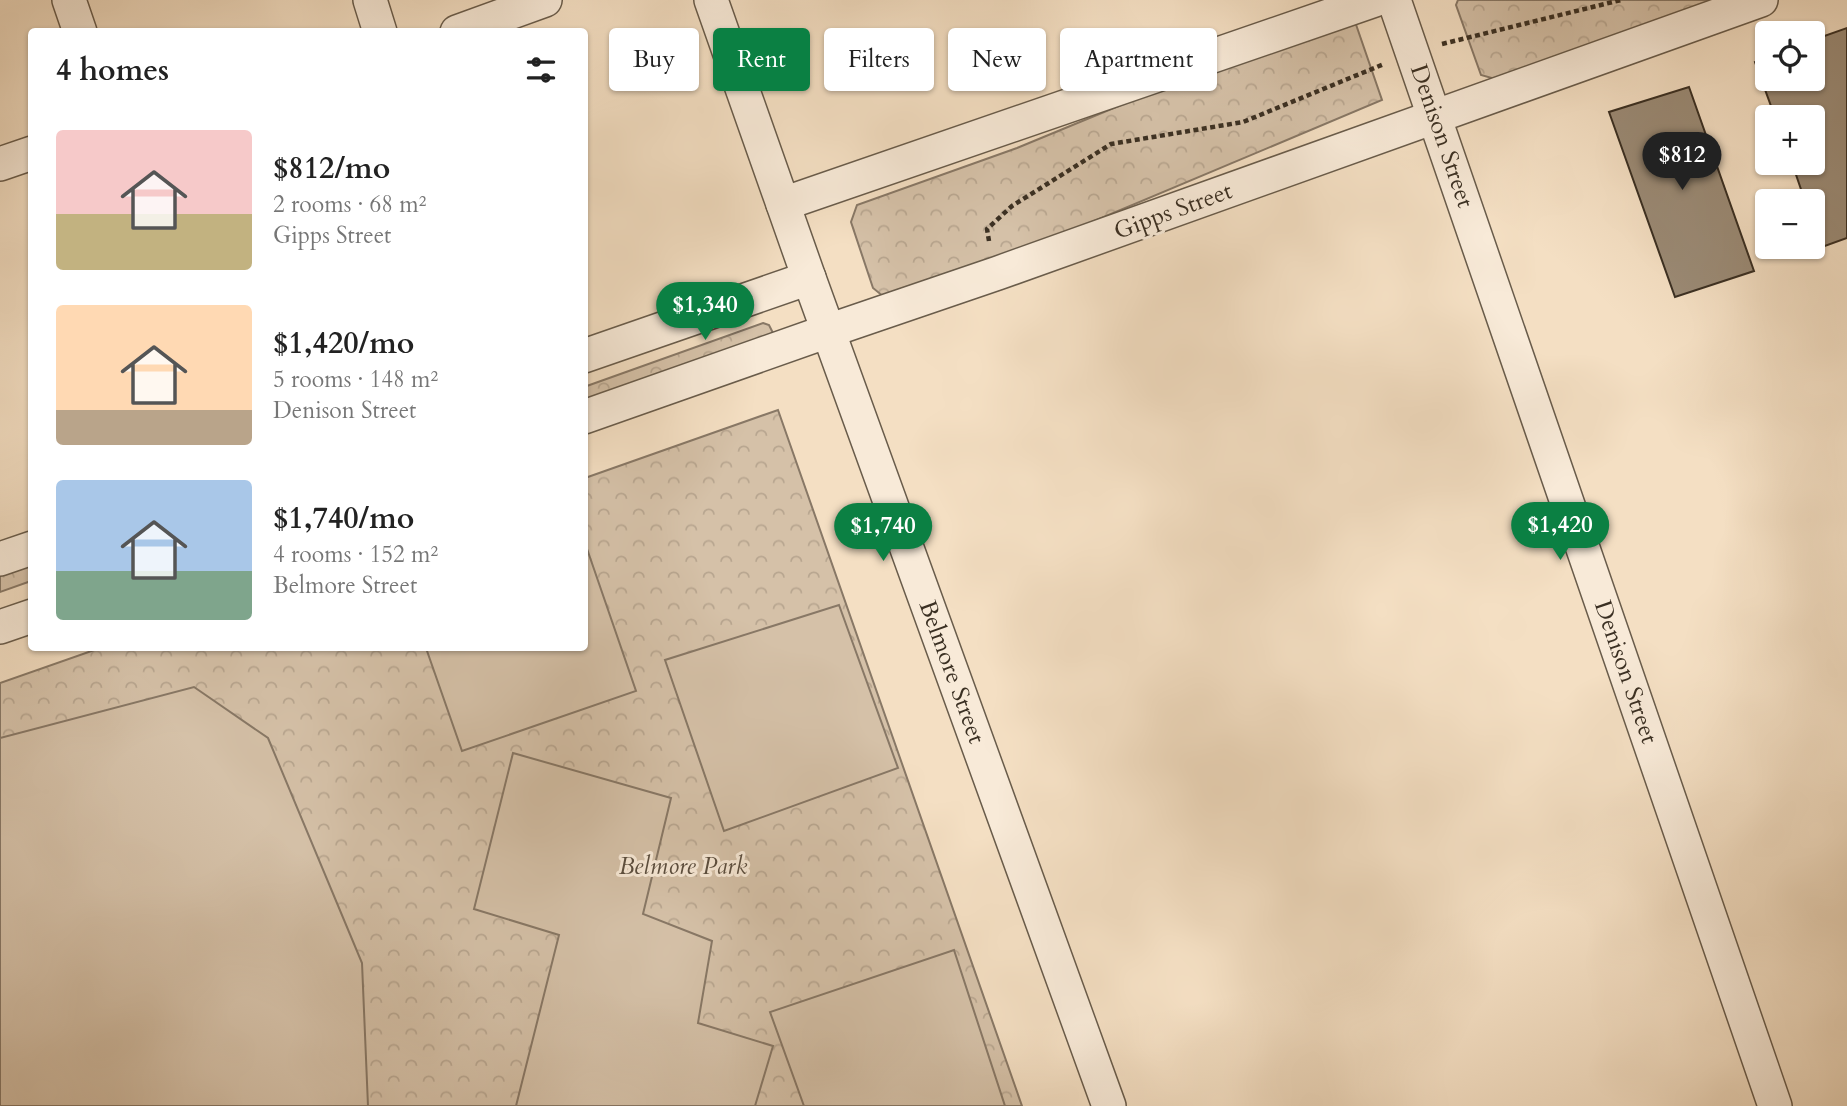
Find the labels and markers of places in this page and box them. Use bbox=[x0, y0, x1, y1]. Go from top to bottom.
pin: $812 bbox=[1641, 132, 1723, 192]
pin: $1,340 bbox=[648, 282, 762, 342]
pin: $1,420 bbox=[1503, 503, 1617, 562]
pin: $1,740 bbox=[826, 504, 940, 563]

